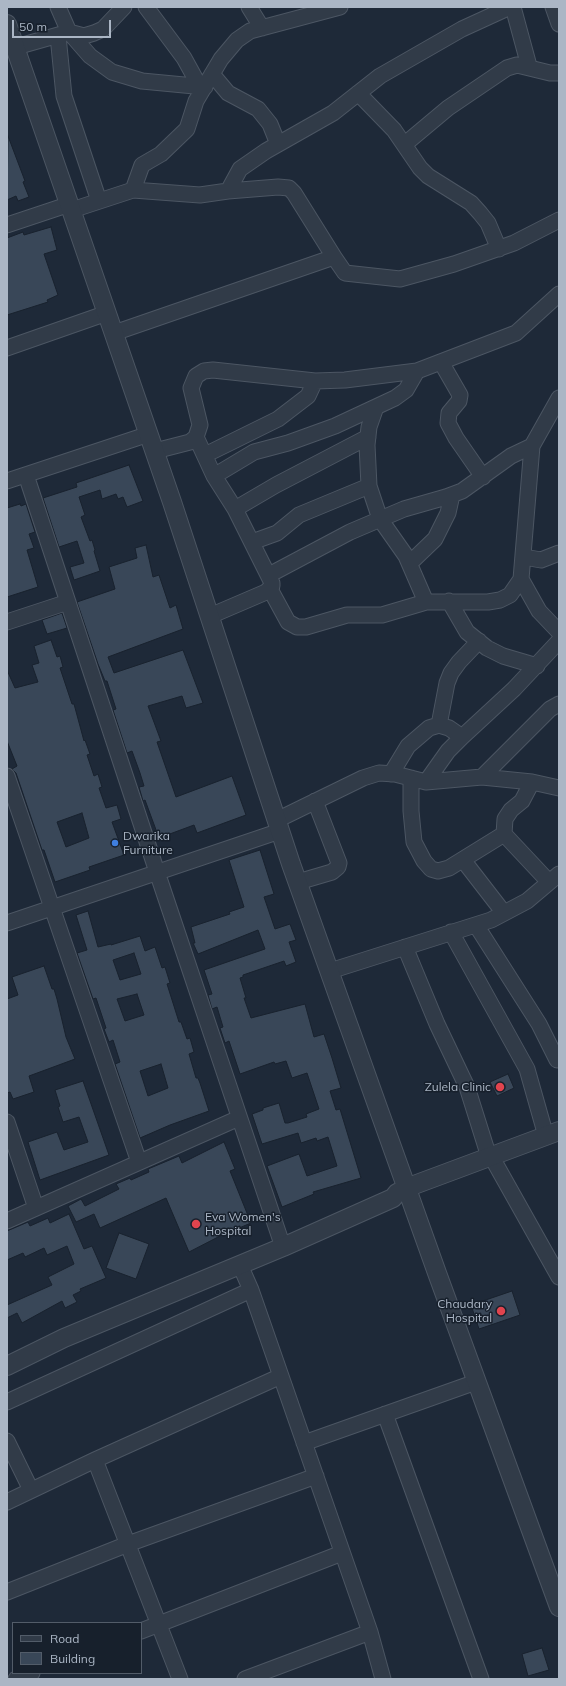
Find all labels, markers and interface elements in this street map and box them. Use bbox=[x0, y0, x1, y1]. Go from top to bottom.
scale bar bbox=[14, 12, 113, 38]
text: 50 m bbox=[19, 19, 47, 34]
place label: Dwarika Furniture bbox=[123, 829, 173, 857]
marker: Dwarika Furniture bbox=[110, 838, 120, 848]
place label: Zulela Clinic bbox=[425, 1080, 491, 1094]
marker: Zulela Clinic bbox=[494, 1081, 506, 1093]
place label: Eva Women's Hospital bbox=[205, 1210, 281, 1238]
marker: Eva Women's Hospital bbox=[190, 1218, 202, 1230]
place label: Chaudary Hospital bbox=[437, 1297, 492, 1325]
marker: Chaudary Hospital bbox=[495, 1305, 507, 1317]
legend bbox=[12, 1622, 142, 1674]
text: Road bbox=[50, 1631, 79, 1646]
text: Building bbox=[50, 1651, 95, 1666]

